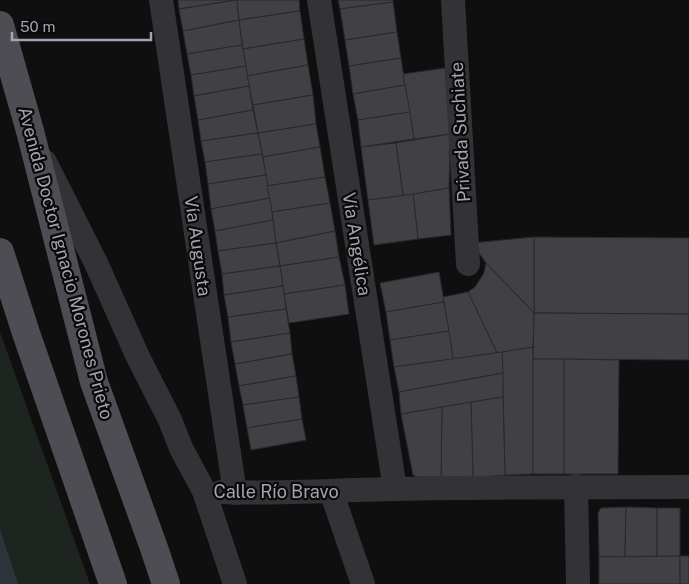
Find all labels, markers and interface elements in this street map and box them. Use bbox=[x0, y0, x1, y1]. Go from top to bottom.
scale bar bbox=[12, 10, 151, 42]
text: 50 m bbox=[20, 18, 55, 35]
street label: Privada Suchiate bbox=[446, 61, 474, 203]
street label: Avenida Doctor Ignacio Morones Prieto bbox=[14, 104, 118, 422]
street label: Vía Angélica bbox=[338, 191, 376, 297]
street label: Vía Augusta bbox=[181, 195, 215, 297]
street label: Calle Río Bravo bbox=[213, 481, 339, 502]

